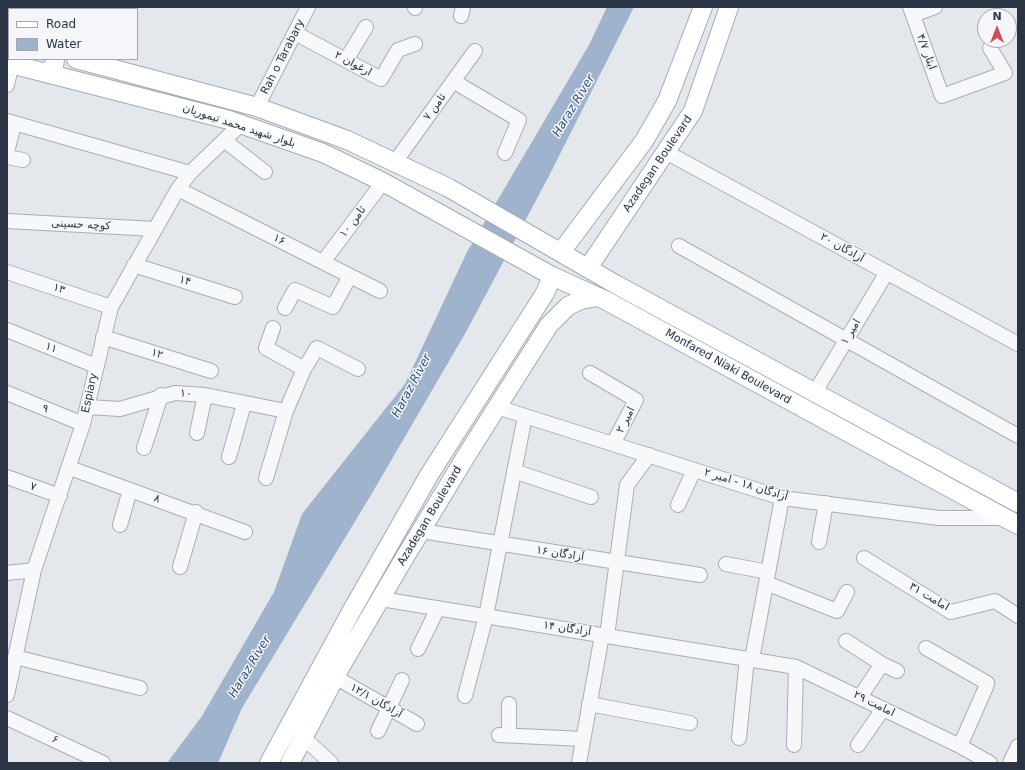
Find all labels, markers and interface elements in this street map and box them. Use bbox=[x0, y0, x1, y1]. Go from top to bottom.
legend bbox=[8, 8, 138, 60]
north arrow bbox=[977, 8, 1017, 48]
text: N bbox=[992, 10, 1002, 23]
text: Road bbox=[46, 17, 76, 31]
street label: Rah o Tarabary bbox=[258, 17, 308, 97]
street label: ایثار ۴/۷ bbox=[913, 32, 939, 72]
text: Water bbox=[46, 37, 81, 51]
street label: ارغوان ۲ bbox=[332, 49, 374, 79]
water label: Haraz River bbox=[550, 72, 598, 140]
street label: ثامن ۷ bbox=[421, 91, 449, 123]
street label: بلوار شهید محمد تیموریان bbox=[181, 101, 297, 151]
street label: Azadegan Boulevard bbox=[621, 113, 695, 215]
street label: ثامن ۱۰ bbox=[337, 204, 369, 240]
street label: کوچه حسینی bbox=[51, 217, 111, 233]
street label: ۱۶ bbox=[271, 231, 287, 249]
street label: آزادگان ۲۰ bbox=[818, 231, 866, 265]
street label: ۱۴ bbox=[177, 273, 193, 289]
street label: ۱۳ bbox=[51, 281, 67, 297]
street label: امیر ۱ bbox=[838, 317, 864, 347]
street label: Monfared Niaki Boulevard bbox=[663, 327, 793, 407]
street label: ۱۱ bbox=[43, 340, 59, 356]
street label: ۱۲ bbox=[149, 346, 165, 362]
water label: Haraz River bbox=[389, 352, 435, 420]
street label: Espiary bbox=[79, 372, 101, 414]
street label: ۱۰ bbox=[180, 387, 192, 401]
street label: ۹ bbox=[40, 402, 50, 416]
street label: امیر ۲ bbox=[614, 405, 638, 435]
street label: Azadegan Boulevard bbox=[395, 464, 465, 568]
street label: آزادگان ۱۸ - امیر ۲ bbox=[702, 466, 790, 504]
street label: ۷ bbox=[28, 480, 38, 494]
street label: ۸ bbox=[152, 492, 162, 506]
street label: آزادگان ۱۶ bbox=[535, 544, 585, 564]
street label: امامت ۳۱ bbox=[907, 580, 951, 614]
street label: آزادگان ۱۴ bbox=[542, 619, 592, 639]
water label: Haraz River bbox=[226, 633, 274, 701]
street label: آزادگان ۱۲/۱ bbox=[348, 681, 404, 721]
street label: امامت ۲۹ bbox=[851, 688, 897, 720]
street label: ۶ bbox=[50, 733, 60, 747]

